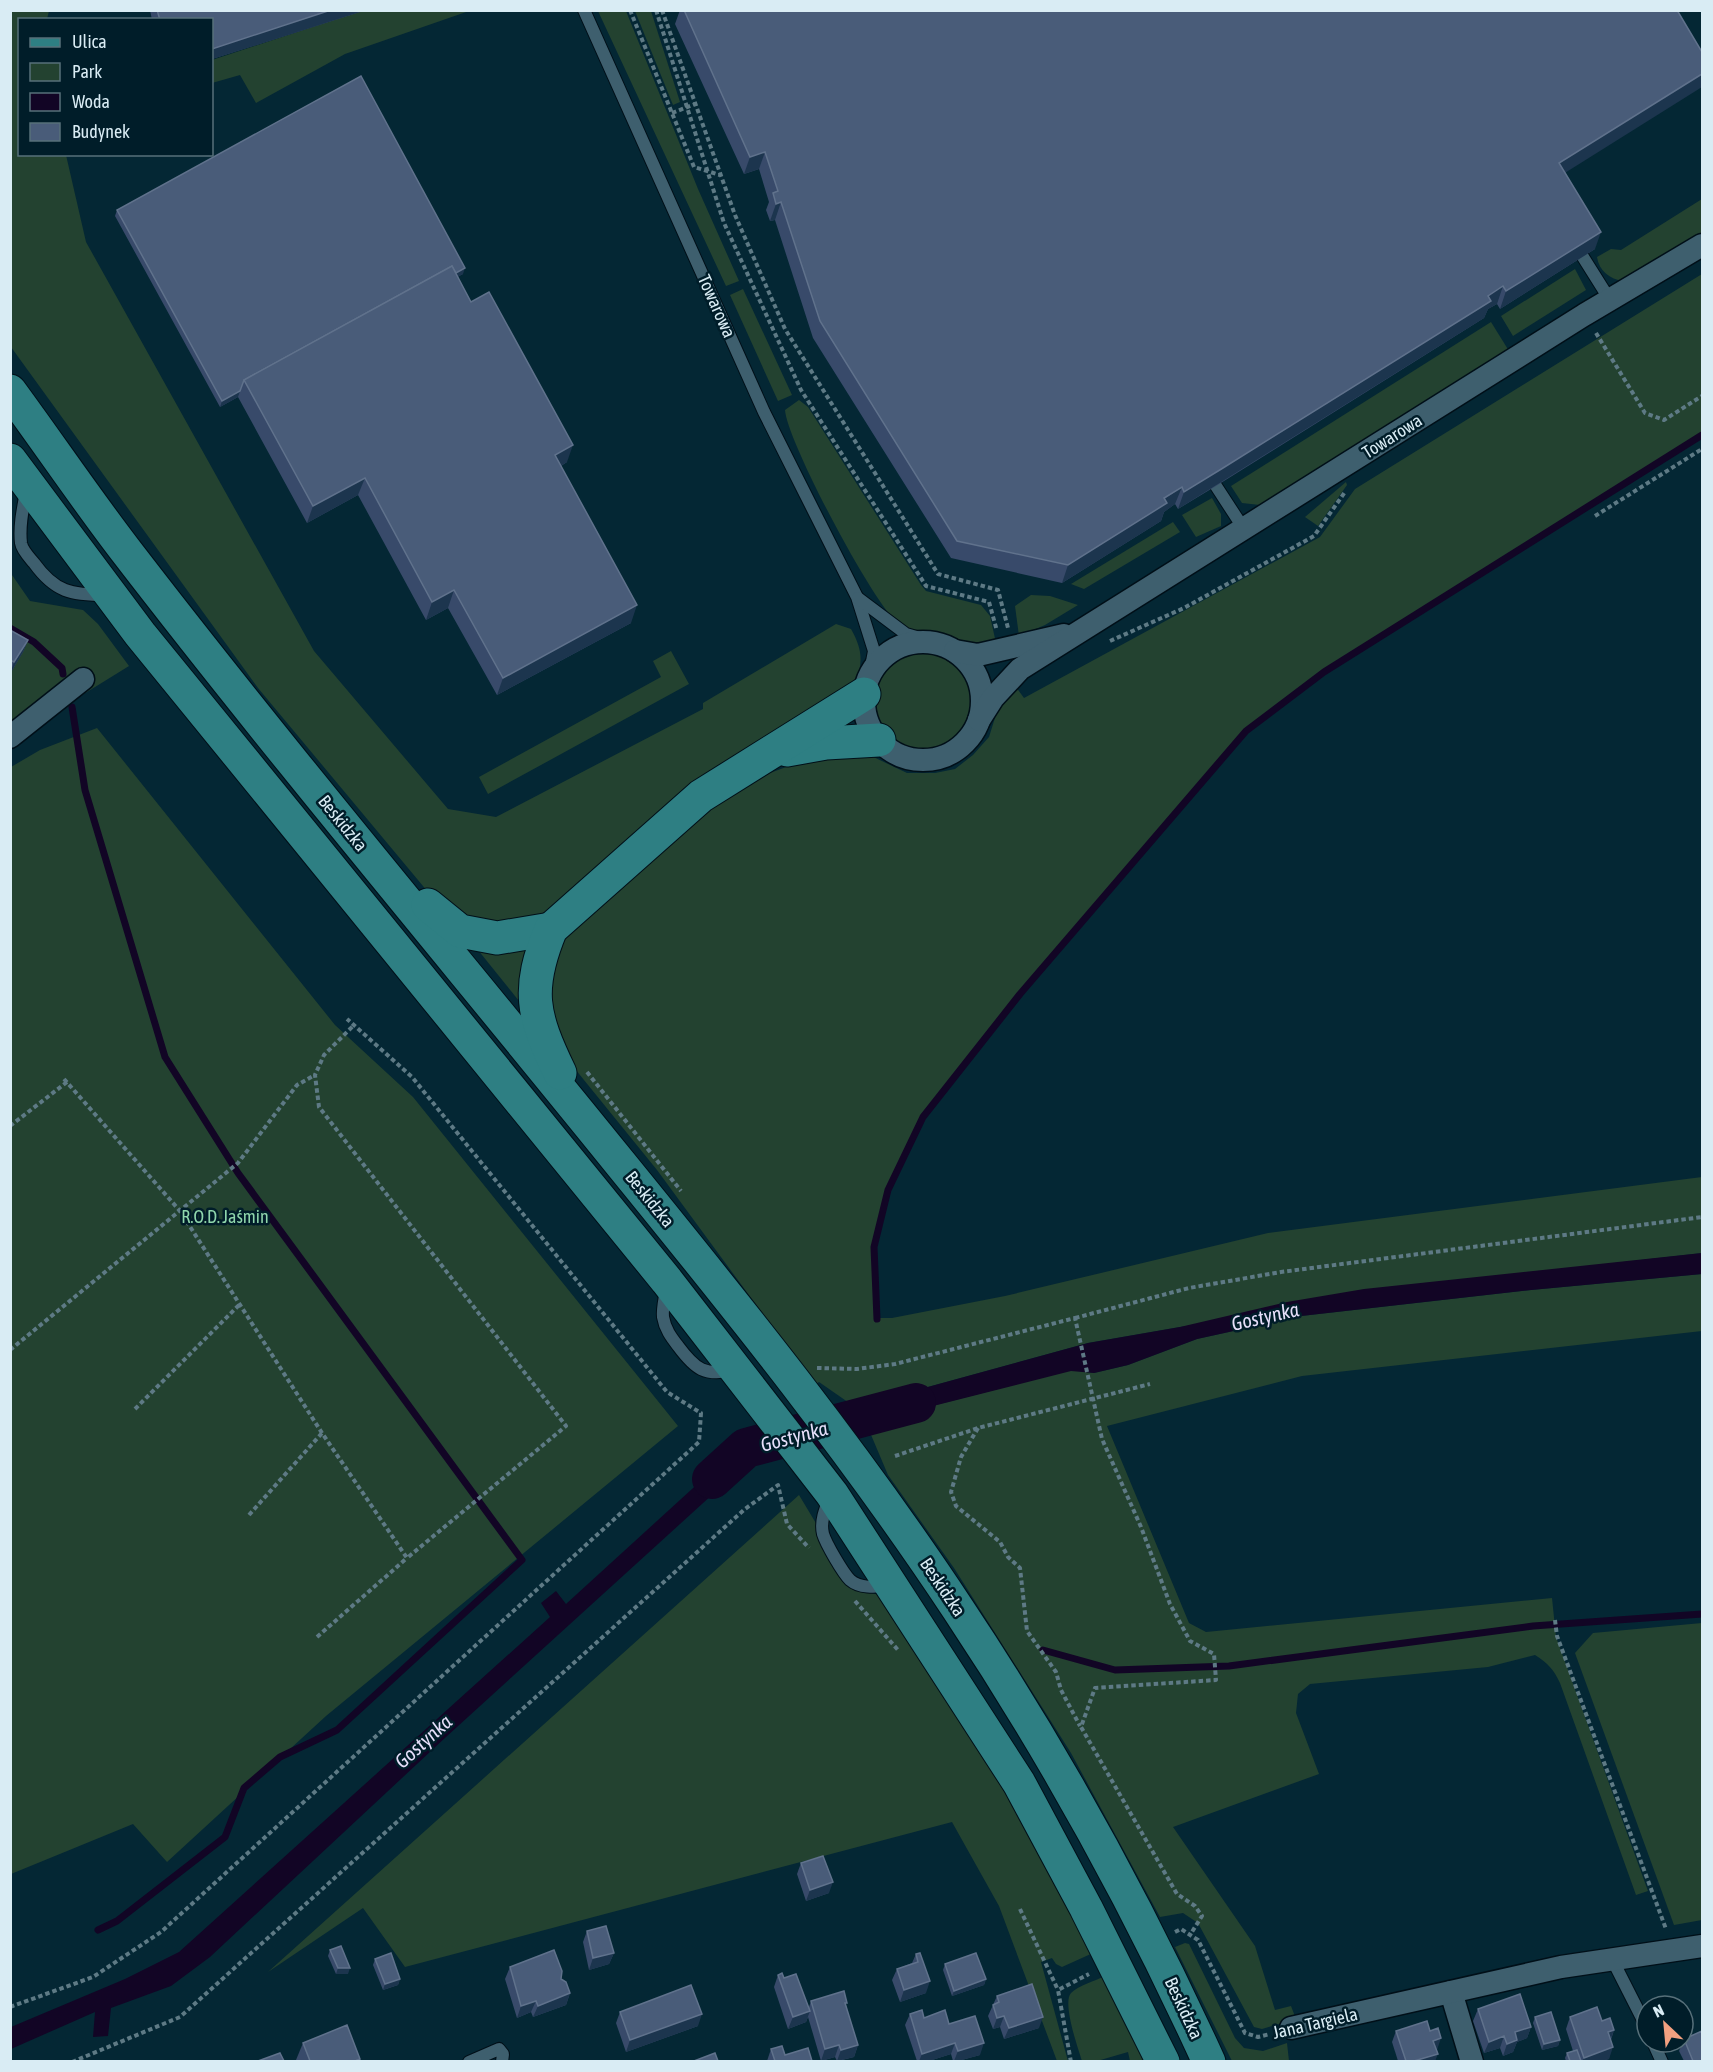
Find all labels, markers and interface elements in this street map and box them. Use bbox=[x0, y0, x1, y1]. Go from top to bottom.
legend bbox=[18, 18, 213, 156]
text: Ulica bbox=[72, 31, 107, 52]
text: Park bbox=[72, 61, 102, 82]
text: Woda bbox=[72, 91, 110, 112]
text: Budynek bbox=[72, 121, 130, 142]
street label: Towarowa bbox=[694, 271, 740, 341]
street label: Towarowa bbox=[1358, 409, 1426, 463]
street label: Beskidzka bbox=[314, 791, 372, 855]
street label: Beskidzka bbox=[621, 1167, 679, 1231]
park label: R.O.D. Jaśmin bbox=[181, 1206, 269, 1227]
water label: Gostynka bbox=[1229, 1297, 1301, 1335]
water label: Gostynka bbox=[758, 1416, 830, 1456]
street label: Beskidzka bbox=[916, 1554, 970, 1620]
water label: Gostynka bbox=[390, 1710, 456, 1772]
street label: Beskidzka bbox=[1161, 1974, 1207, 2042]
north arrow bbox=[1635, 1994, 1695, 2054]
text: N bbox=[1650, 2000, 1667, 2021]
street label: Jana Targiela bbox=[1270, 2003, 1360, 2043]

